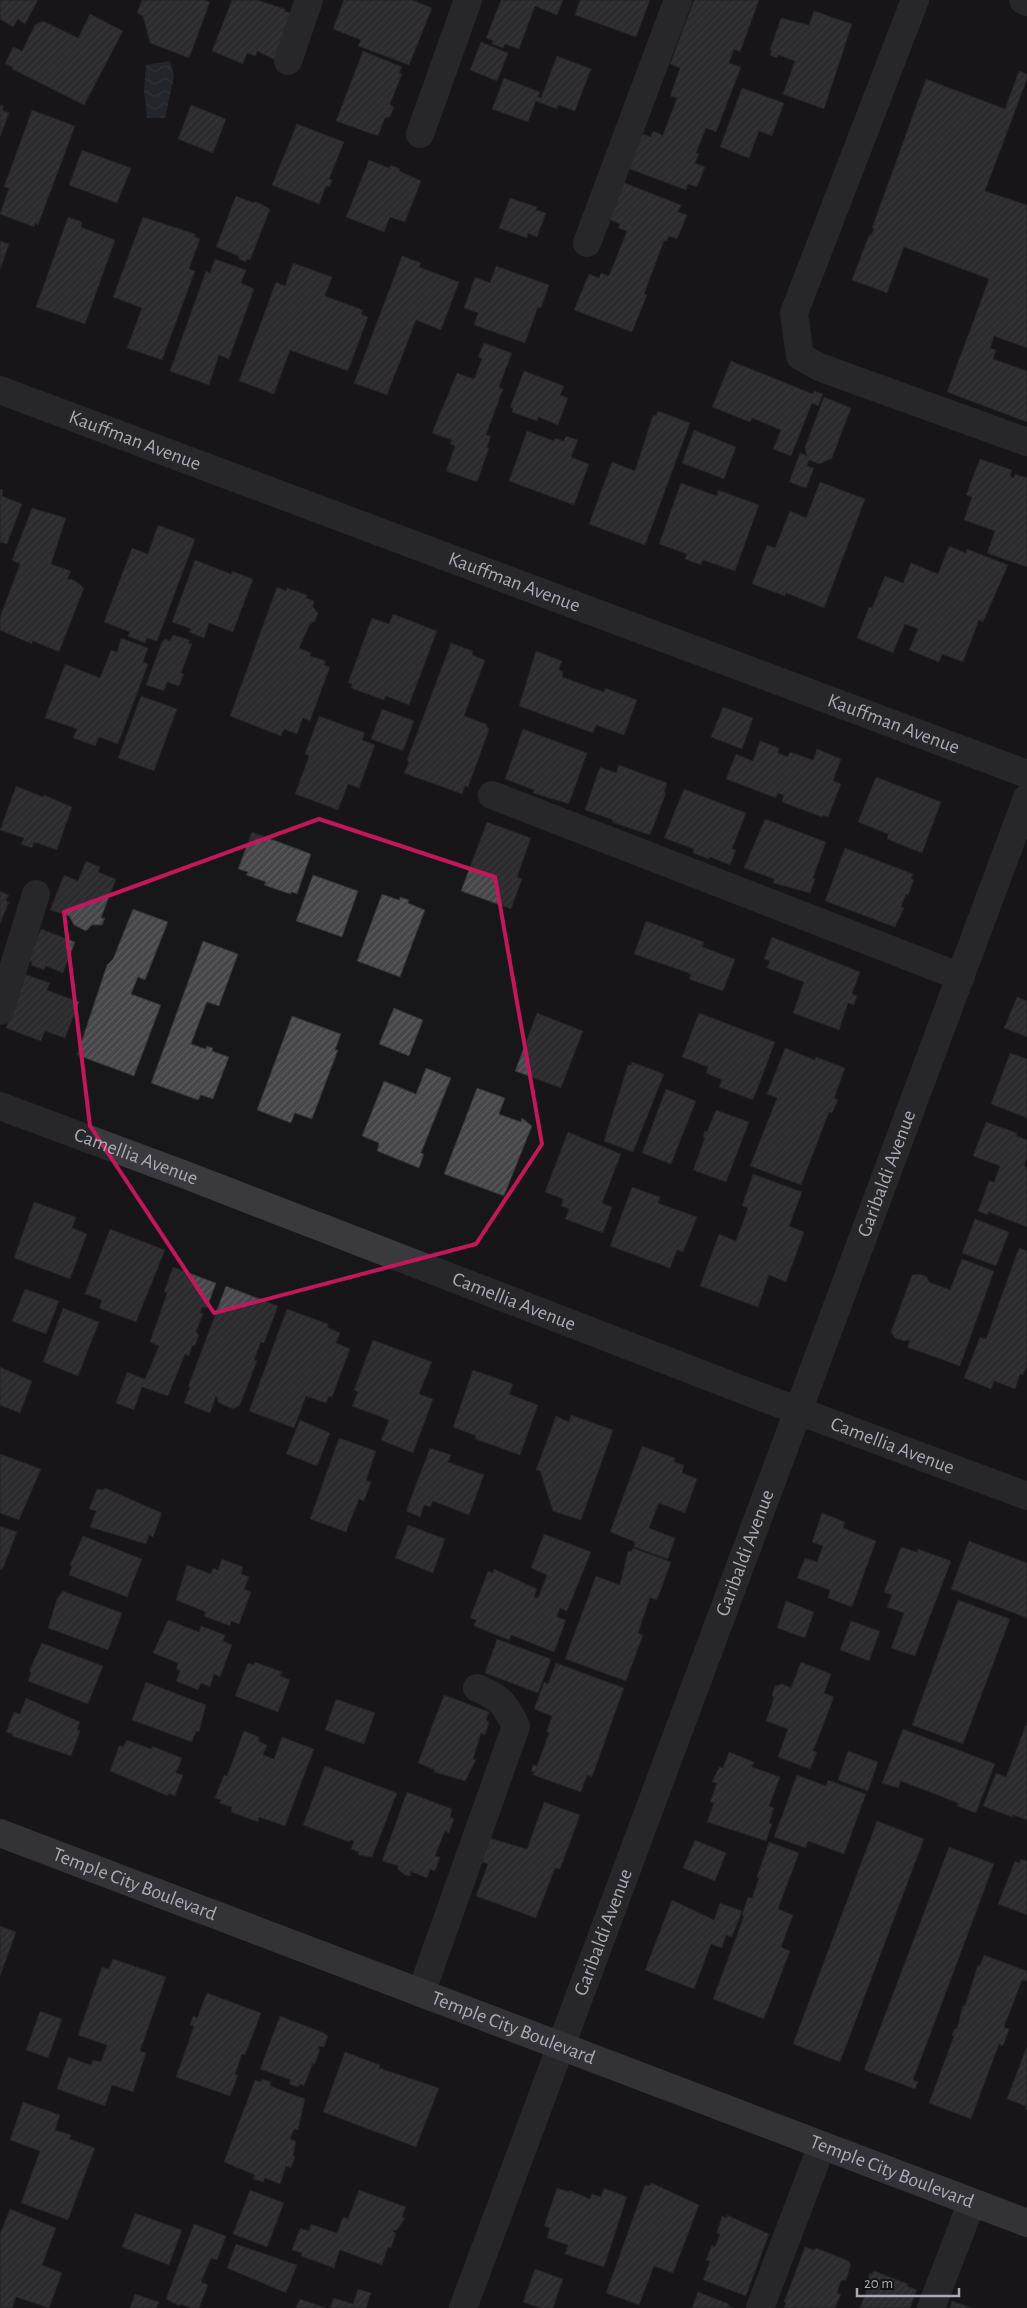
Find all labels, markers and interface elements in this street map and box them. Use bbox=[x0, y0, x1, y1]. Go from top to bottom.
street label: Kauffman Avenue bbox=[66, 407, 204, 474]
street label: Kauffman Avenue bbox=[446, 549, 583, 616]
street label: Kauffman Avenue bbox=[825, 690, 962, 758]
street label: Garibaldi Avenue bbox=[854, 1107, 919, 1240]
street label: Camellia Avenue bbox=[71, 1124, 201, 1189]
street label: Camellia Avenue bbox=[450, 1269, 578, 1334]
street label: Camellia Avenue bbox=[828, 1414, 957, 1478]
street label: Garibaldi Avenue bbox=[712, 1487, 778, 1619]
street label: Temple City Boulevard bbox=[50, 1844, 219, 1924]
street label: Garibaldi Avenue bbox=[571, 1866, 636, 1998]
street label: Temple City Boulevard bbox=[429, 1988, 598, 2068]
street label: Temple City Boulevard bbox=[807, 2132, 977, 2212]
scale bar bbox=[857, 2266, 960, 2298]
text: 20 m bbox=[864, 2276, 893, 2291]

